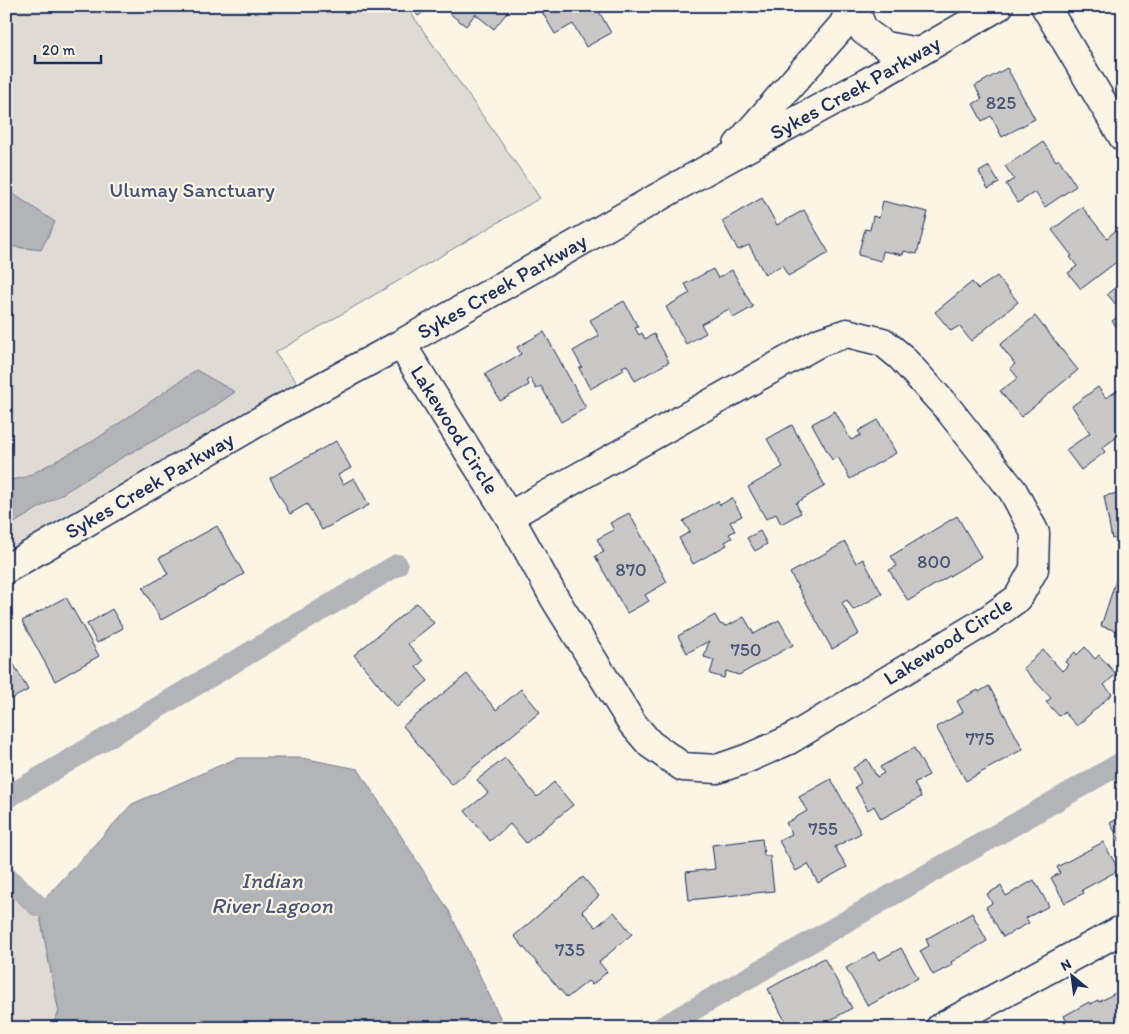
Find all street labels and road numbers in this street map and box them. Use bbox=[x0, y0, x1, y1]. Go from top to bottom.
street label: Sykes Creek Parkway bbox=[766, 30, 944, 145]
street label: Sykes Creek Parkway bbox=[413, 228, 591, 344]
street label: Lakewood Circle bbox=[405, 360, 505, 498]
street label: Sykes Creek Parkway bbox=[60, 426, 238, 544]
street label: Lakewood Circle bbox=[879, 591, 1017, 690]

